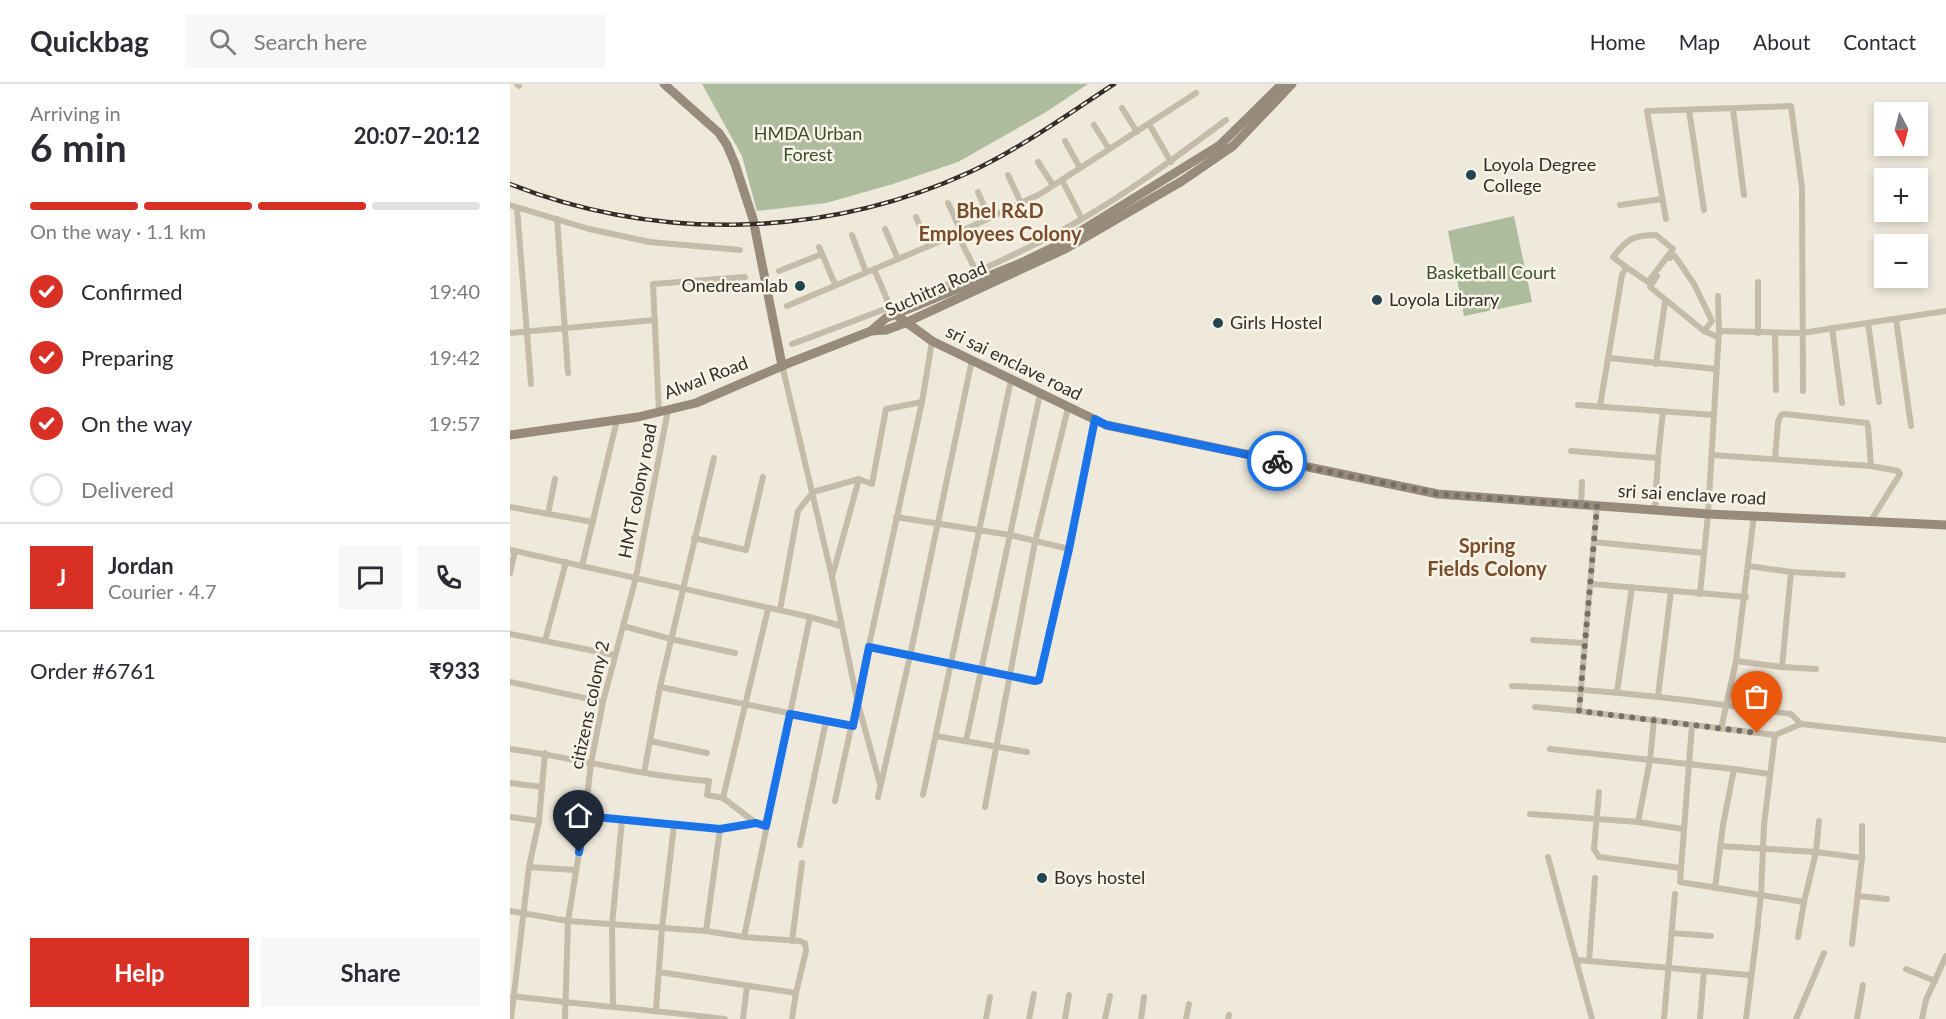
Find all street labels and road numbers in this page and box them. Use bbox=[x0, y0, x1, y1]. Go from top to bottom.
street label: Suchitra Road bbox=[881, 256, 990, 320]
street label: sri sai enclave road bbox=[943, 320, 1086, 405]
street label: Alwal Road bbox=[661, 351, 751, 403]
street label: HMT colony road bbox=[613, 421, 661, 560]
street label: sri sai enclave road bbox=[1617, 479, 1767, 509]
street label: citizens colony 2 bbox=[565, 639, 613, 771]

